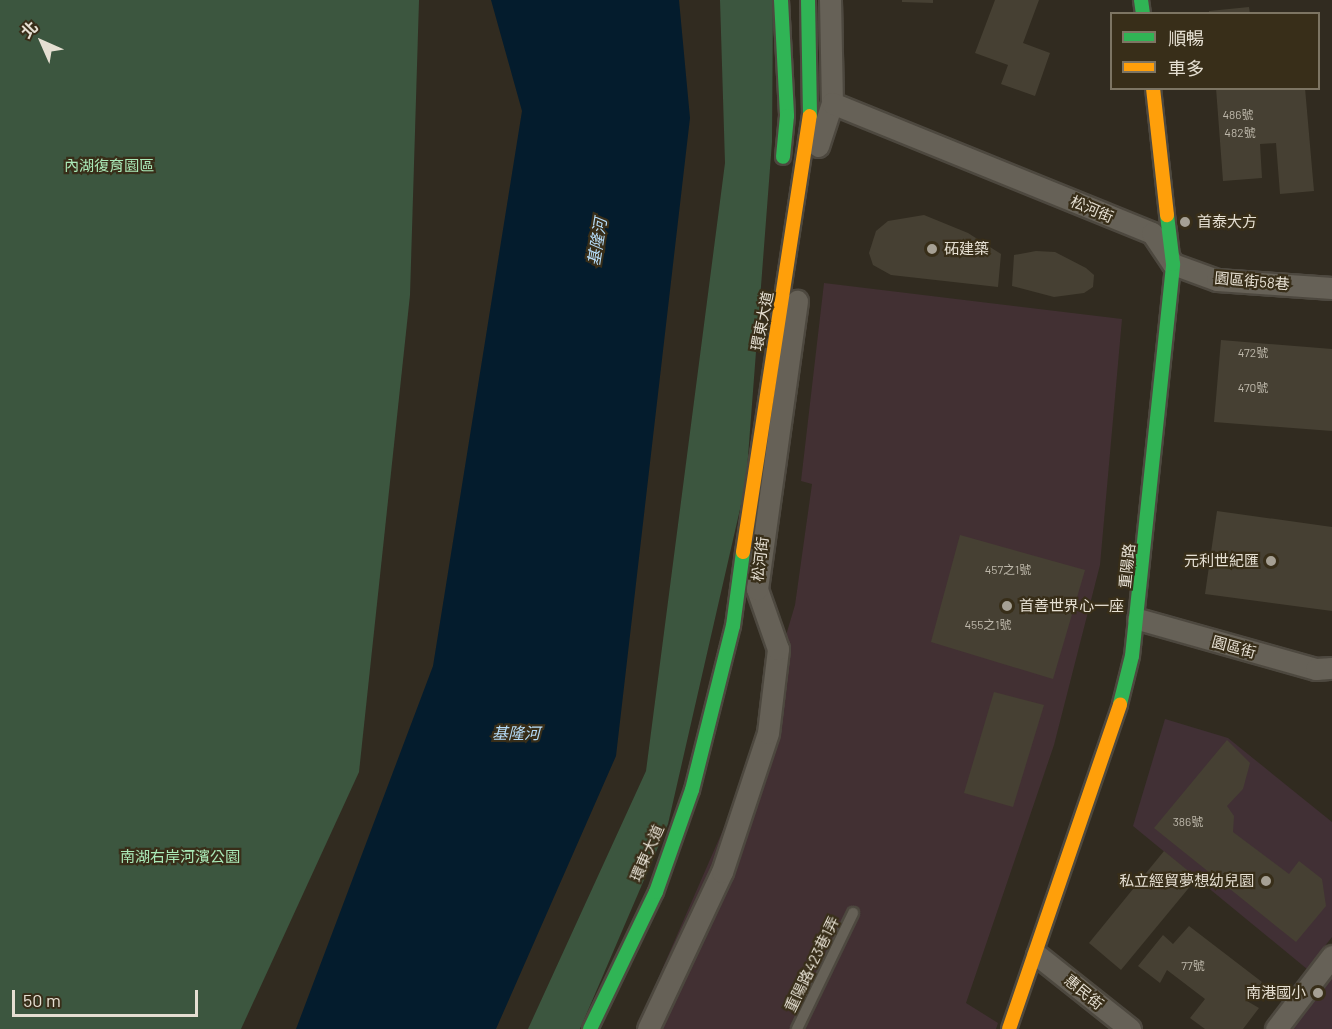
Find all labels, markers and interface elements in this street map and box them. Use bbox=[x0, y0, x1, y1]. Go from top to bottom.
north arrow bbox=[12, 12, 72, 72]
legend bbox=[1110, 12, 1320, 90]
text: 北 bbox=[17, 17, 41, 41]
text: 順暢 bbox=[1168, 27, 1204, 49]
text: 車多 bbox=[1168, 57, 1204, 79]
house number: 486號 bbox=[1222, 108, 1254, 122]
house number: 482號 bbox=[1224, 126, 1256, 140]
park label: 內湖復育園區 bbox=[64, 157, 154, 175]
street label: 松河街 bbox=[1068, 192, 1116, 226]
place label: 首泰大方 bbox=[1197, 213, 1257, 231]
marker: 首泰大方 bbox=[1178, 215, 1192, 229]
water label: 基隆河 bbox=[584, 217, 610, 267]
place label: 砳建築 bbox=[944, 240, 989, 258]
marker: 砳建築 bbox=[925, 242, 939, 256]
street label: 園區街58巷 bbox=[1214, 269, 1290, 293]
street label: 環東大道 bbox=[747, 290, 777, 352]
house number: 472號 bbox=[1238, 346, 1268, 360]
house number: 470號 bbox=[1238, 381, 1268, 395]
street label: 松河街 bbox=[748, 536, 772, 582]
street label: 重陽路 bbox=[1116, 543, 1138, 589]
place label: 元利世紀匯 bbox=[1184, 552, 1259, 570]
marker: 元利世紀匯 bbox=[1264, 554, 1278, 568]
house number: 457之1號 bbox=[985, 563, 1031, 577]
place label: 首善世界心一座 bbox=[1019, 597, 1124, 615]
marker: 首善世界心一座 bbox=[1000, 599, 1014, 613]
house number: 455之1號 bbox=[964, 618, 1012, 632]
street label: 園區街 bbox=[1210, 632, 1258, 662]
water label: 基隆河 bbox=[492, 723, 540, 743]
house number: 386號 bbox=[1173, 815, 1203, 829]
street label: 環東大道 bbox=[627, 822, 667, 884]
park label: 南湖右岸河濱公園 bbox=[120, 848, 240, 866]
place label: 私立經貿夢想幼兒園 bbox=[1119, 872, 1254, 890]
marker: 私立經貿夢想幼兒園 bbox=[1259, 874, 1273, 888]
street label: 重陽路423巷1弄 bbox=[781, 913, 843, 1015]
house number: 77號 bbox=[1181, 959, 1205, 973]
street label: 惠民街 bbox=[1061, 971, 1107, 1013]
scale bar bbox=[15, 978, 201, 1016]
place label: 南港國小 bbox=[1246, 984, 1306, 1002]
marker: 南港國小 bbox=[1311, 986, 1325, 1000]
text: 50 m bbox=[23, 989, 61, 1011]

